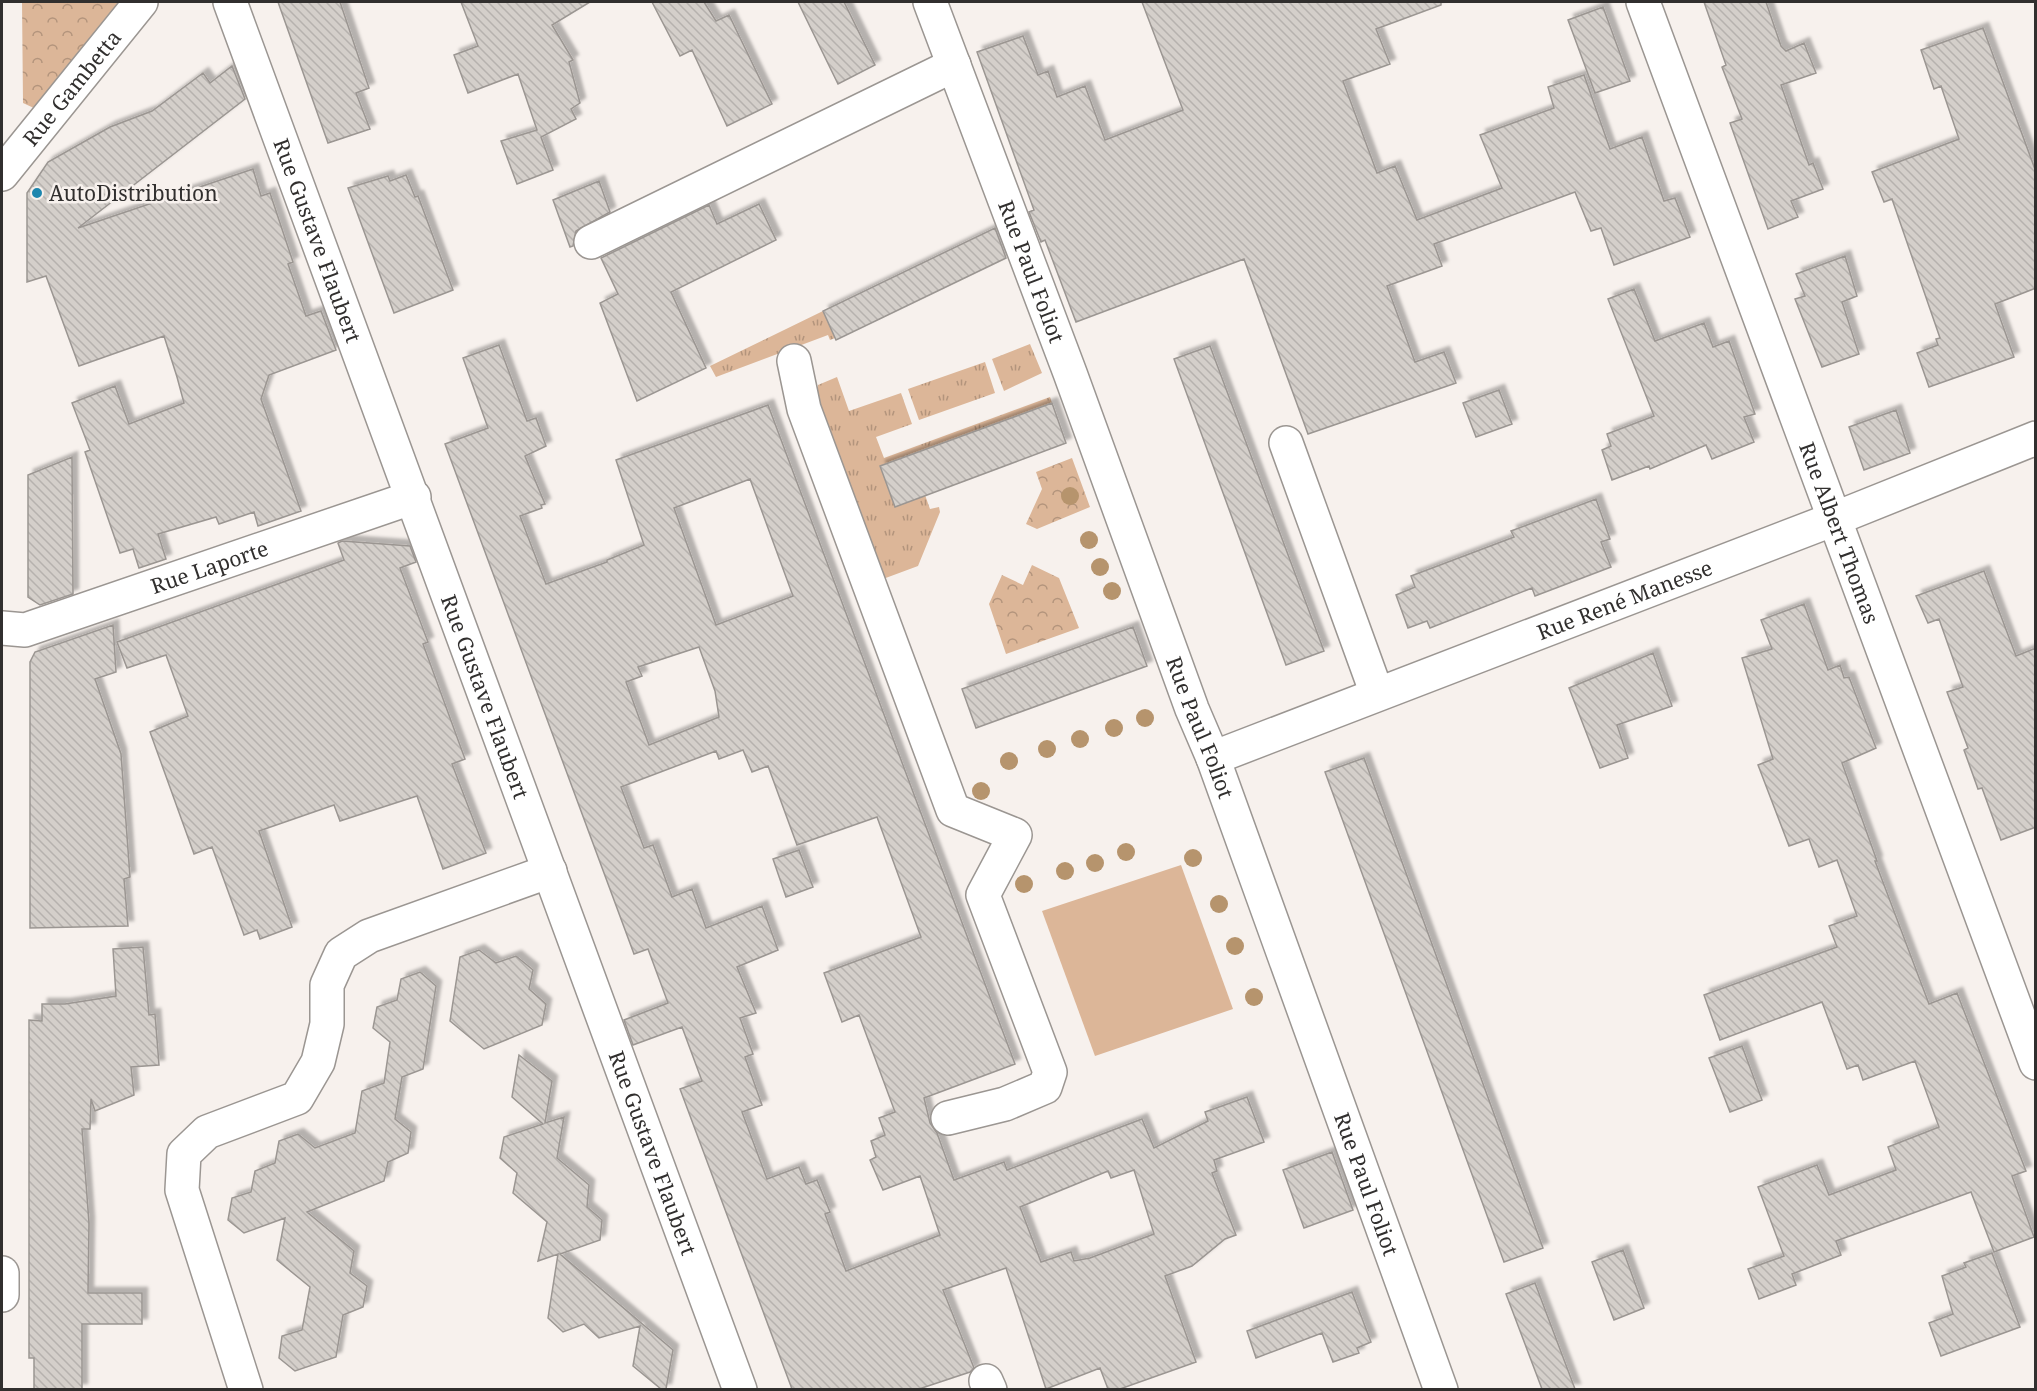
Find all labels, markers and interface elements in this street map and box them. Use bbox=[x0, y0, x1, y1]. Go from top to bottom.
street label: Rue Gambetta bbox=[16, 24, 127, 151]
street label: Rue Gustave Flaubert bbox=[267, 135, 368, 346]
place label: AutoDistribution bbox=[49, 179, 218, 207]
marker: AutoDistribution bbox=[30, 186, 44, 200]
street label: Rue Paul Foliot bbox=[992, 196, 1071, 347]
street label: Rue Albert Thomas bbox=[1793, 438, 1886, 627]
street label: Rue Laporte bbox=[147, 534, 272, 600]
street label: Rue René Manesse bbox=[1533, 553, 1716, 646]
street label: Rue Gustave Flaubert bbox=[435, 591, 535, 802]
street label: Rue Paul Foliot bbox=[1160, 652, 1240, 802]
street label: Rue Gustave Flaubert bbox=[603, 1047, 703, 1259]
street label: Rue Paul Foliot bbox=[1328, 1108, 1405, 1259]

